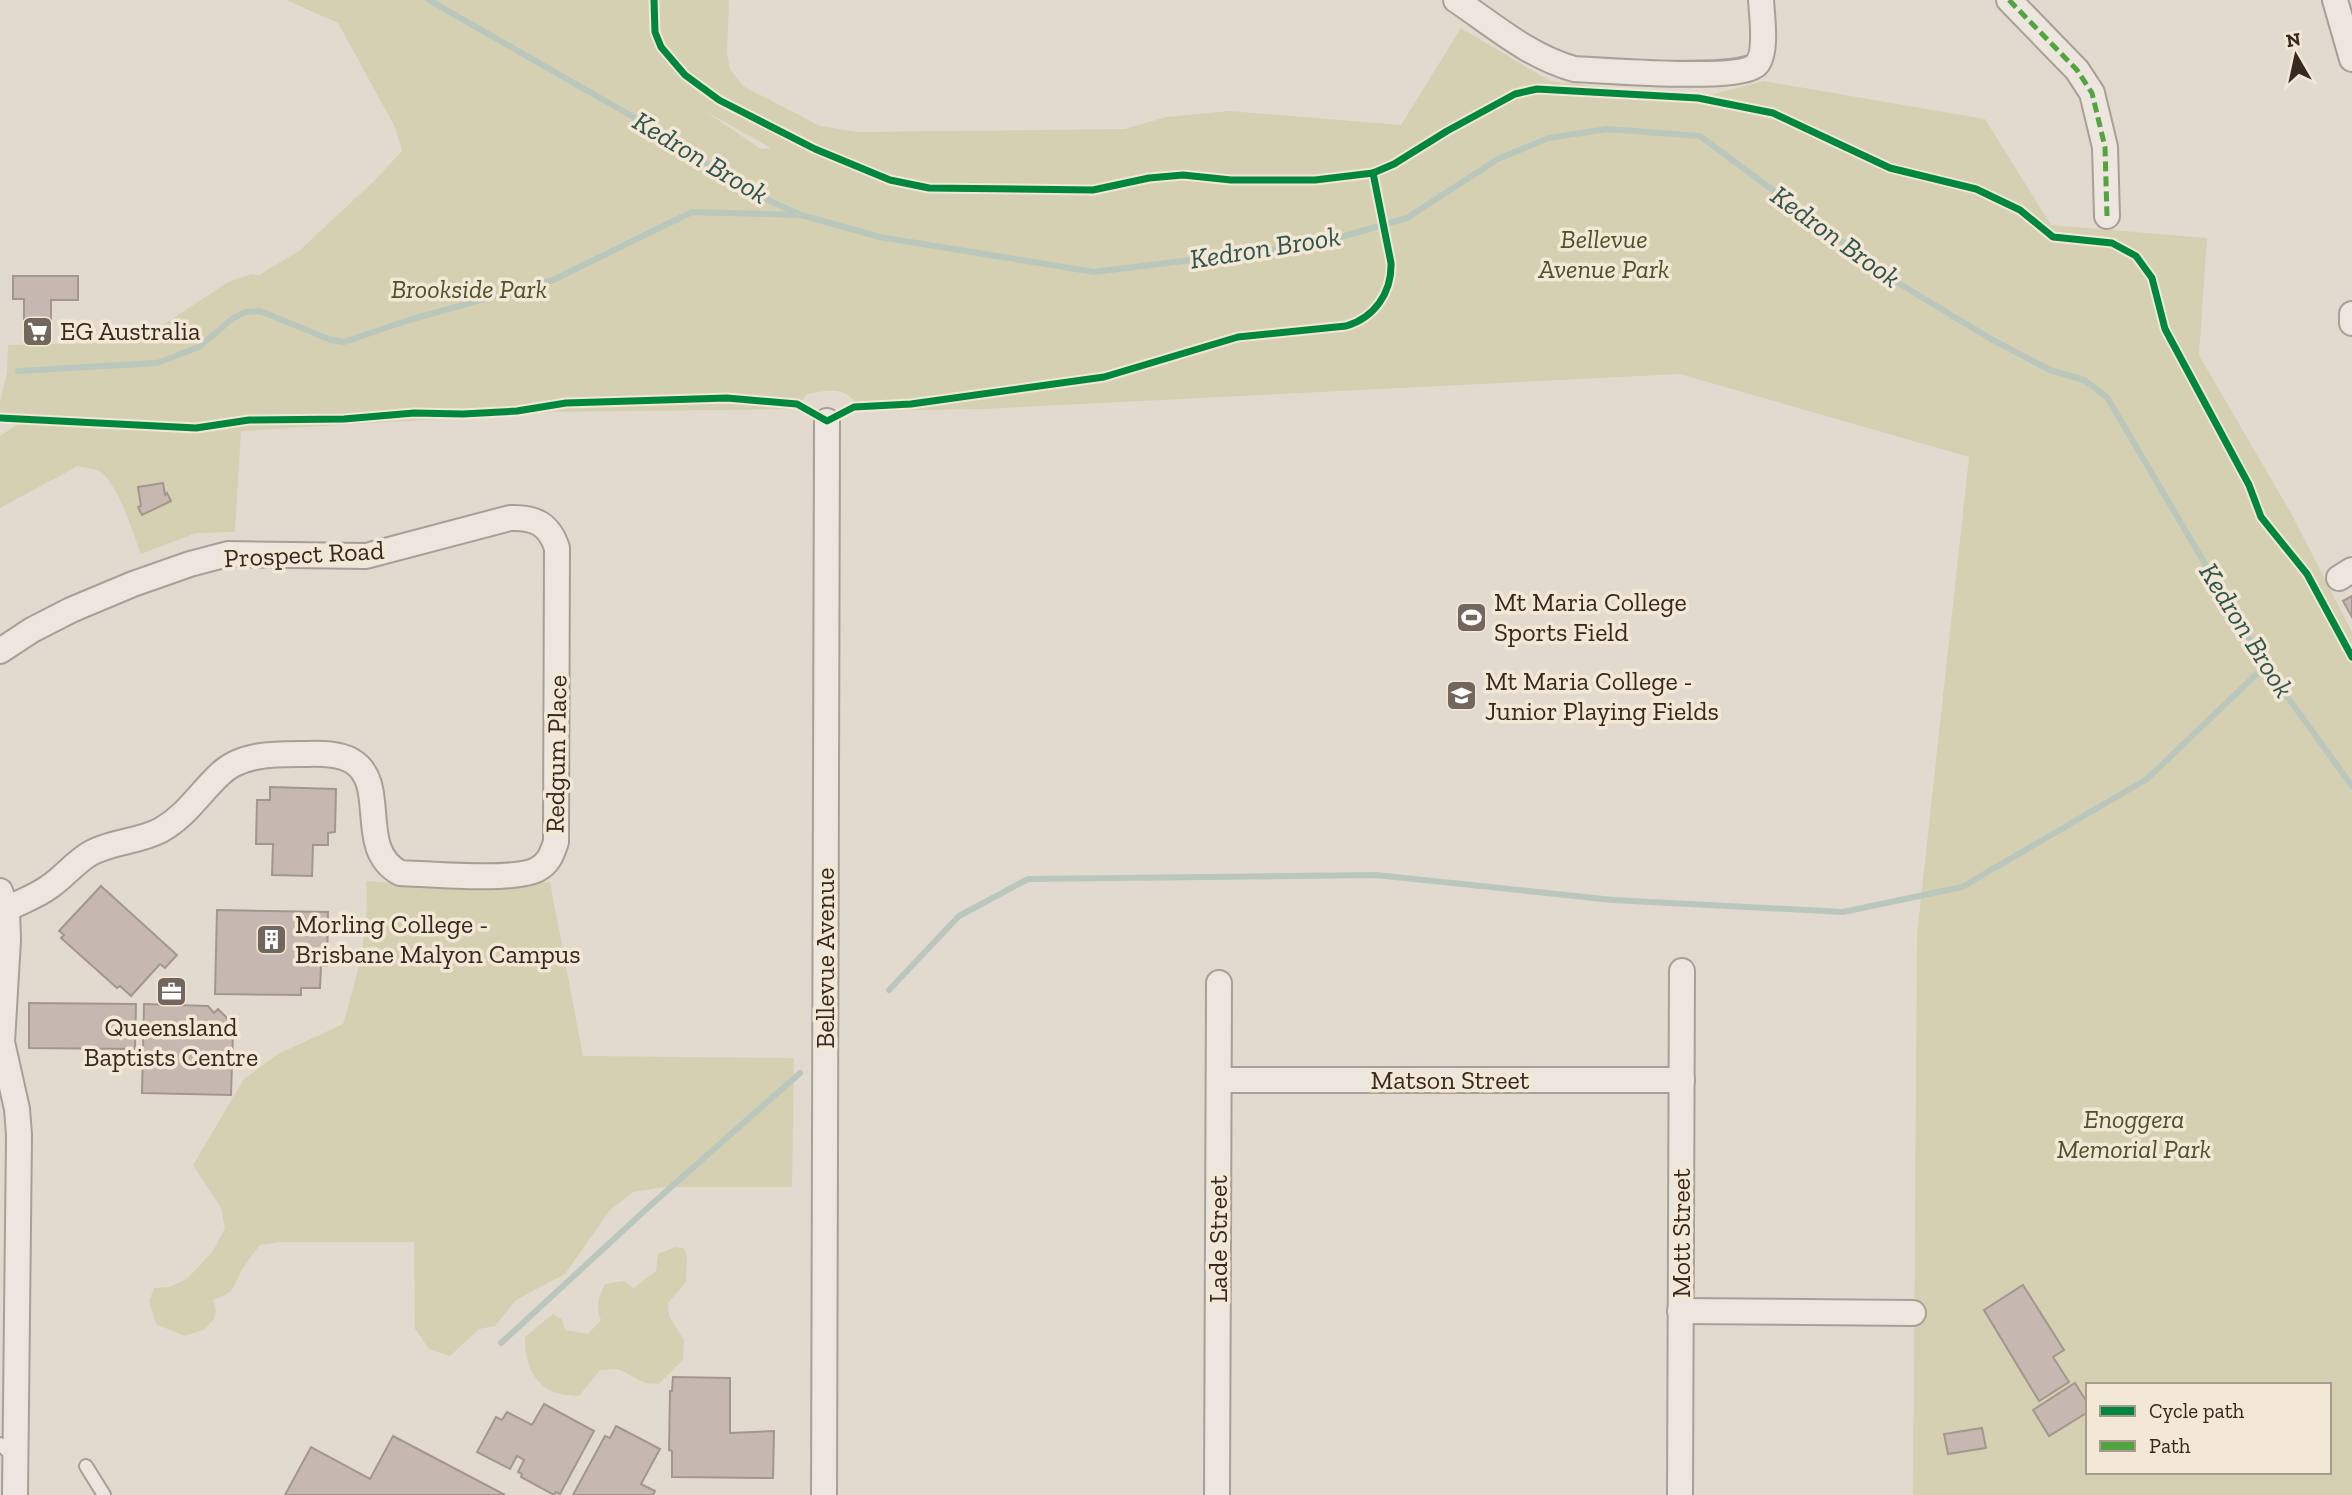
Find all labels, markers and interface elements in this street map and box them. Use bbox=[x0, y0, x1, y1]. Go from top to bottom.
north arrow bbox=[2261, 21, 2331, 91]
text: N bbox=[2284, 27, 2302, 52]
water label: Kedron Brook bbox=[627, 104, 774, 211]
water label: Kedron Brook bbox=[1765, 178, 1907, 294]
water label: Kedron Brook bbox=[1187, 219, 1343, 276]
park label: Bellevue Avenue Park bbox=[1538, 223, 1669, 285]
park label: Brookside Park bbox=[391, 273, 547, 305]
supermarket icon: EG Australia bbox=[20, 314, 54, 348]
place label: EG Australia bbox=[60, 315, 201, 347]
street label: Prospect Road bbox=[223, 534, 385, 574]
water label: Kedron Brook bbox=[2192, 557, 2301, 703]
place label: Mt Maria College Sports Field bbox=[1494, 586, 1687, 648]
sports icon: Mt Maria College Sports Field bbox=[1454, 600, 1488, 634]
place label: Mt Maria College - Junior Playing Fields bbox=[1485, 665, 1719, 727]
street label: Redgum Place bbox=[539, 675, 573, 833]
school or university icon: Mt Maria College - Junior Playing Fields bbox=[1445, 679, 1479, 713]
street label: Bellevue Avenue bbox=[809, 867, 841, 1049]
place label: Morling College - Brisbane Malyon Campus bbox=[295, 908, 581, 970]
building icon: Morling College - Brisbane Malyon Campus bbox=[255, 922, 289, 956]
office icon: Queensland Baptists Centre bbox=[154, 974, 188, 1008]
place label: Queensland Baptists Centre bbox=[84, 1011, 258, 1073]
street label: Matson Street bbox=[1371, 1064, 1530, 1096]
park label: Enoggera Memorial Park bbox=[2057, 1103, 2211, 1165]
street label: Mott Street bbox=[1665, 1168, 1697, 1298]
street label: Lade Street bbox=[1202, 1175, 1234, 1303]
legend bbox=[2086, 1383, 2331, 1474]
text: Cycle path bbox=[2149, 1398, 2244, 1423]
text: Path bbox=[2149, 1433, 2191, 1458]

